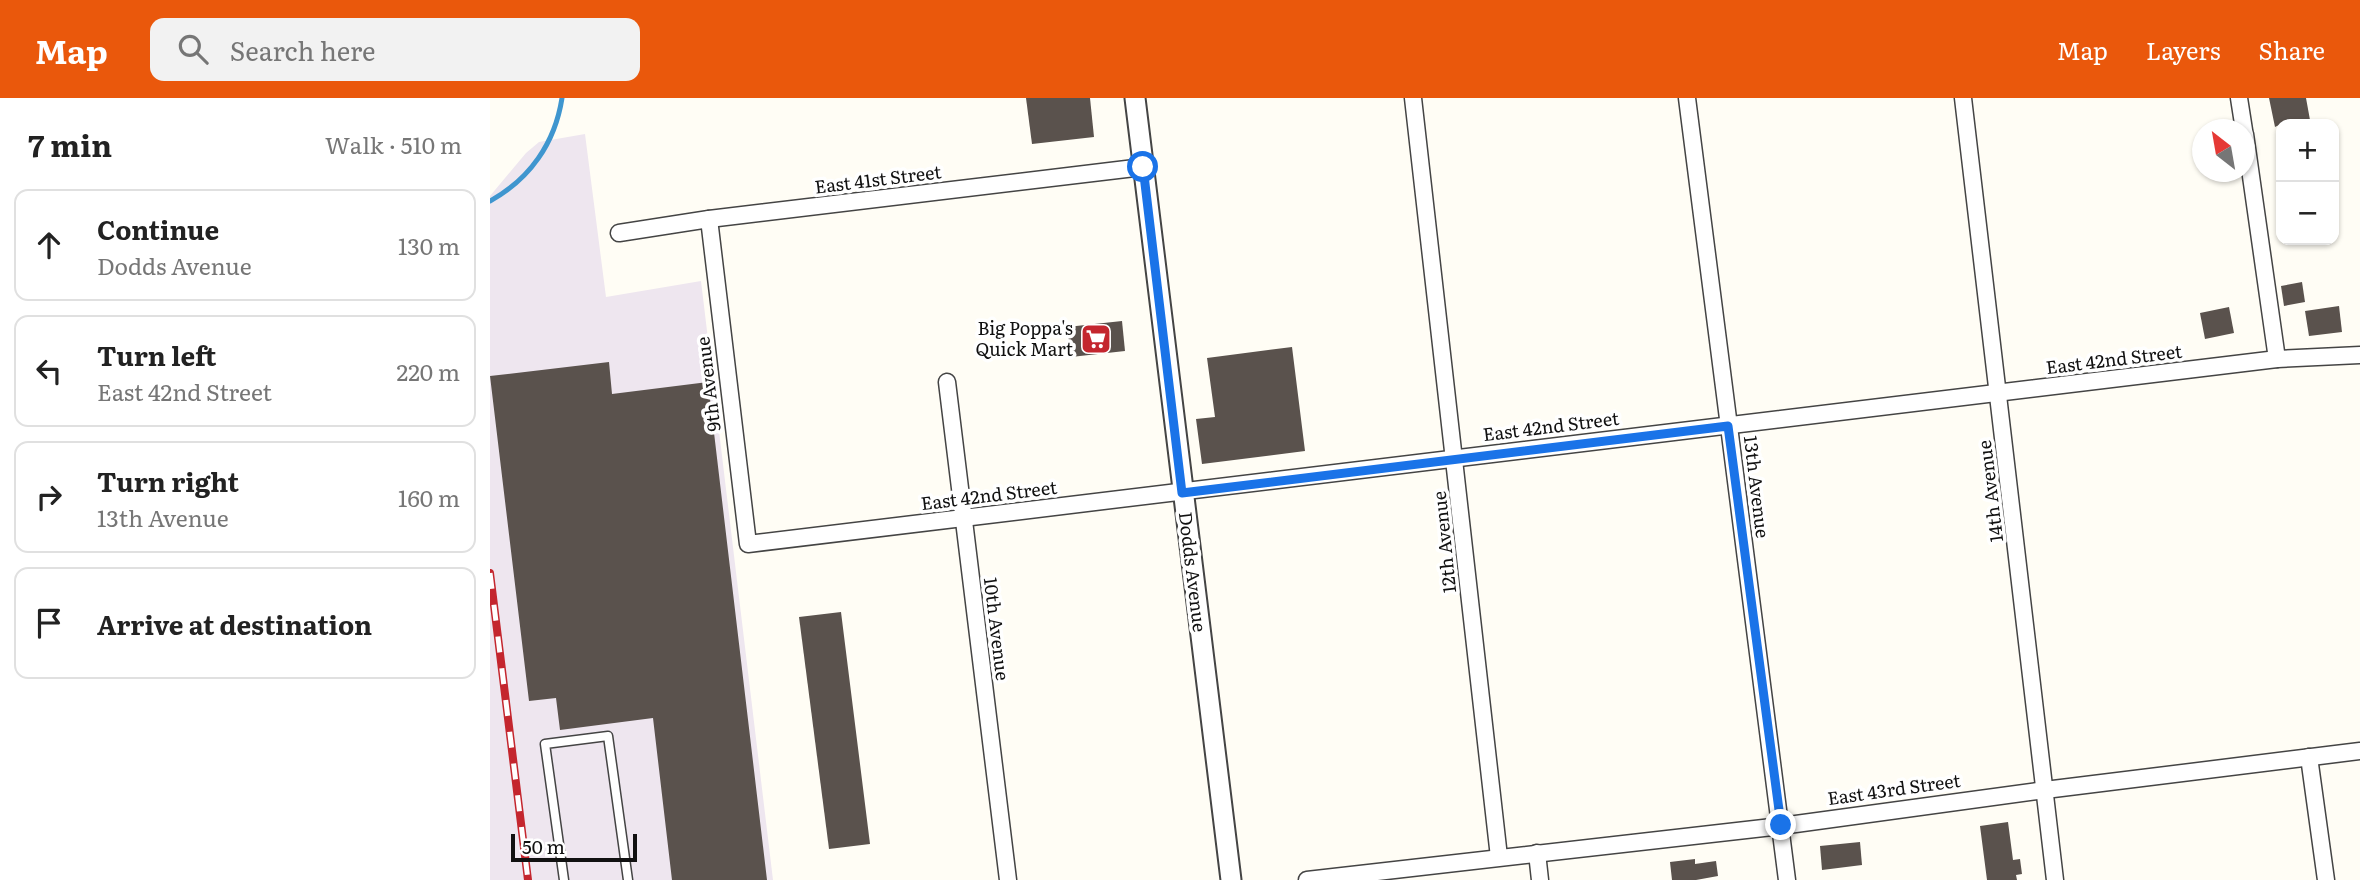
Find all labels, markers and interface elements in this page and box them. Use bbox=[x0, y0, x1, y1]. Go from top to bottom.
search box bbox=[150, 18, 640, 81]
text: Map bbox=[35, 25, 108, 74]
icon: search bbox=[174, 30, 212, 68]
text: Search here bbox=[230, 30, 376, 69]
text: Map bbox=[2057, 32, 2108, 67]
text: Layers bbox=[2146, 32, 2220, 67]
text: Share bbox=[2258, 32, 2325, 67]
north arrow bbox=[2192, 119, 2255, 182]
map controls bbox=[2276, 119, 2339, 245]
button: + bbox=[2276, 119, 2339, 182]
text: 7 min bbox=[28, 122, 112, 166]
text: Walk · 510 m bbox=[325, 127, 462, 161]
route start bbox=[1127, 151, 1158, 182]
street label: East 41st Street bbox=[813, 157, 943, 200]
button: − bbox=[2276, 182, 2339, 245]
text: Continue bbox=[97, 209, 219, 248]
icon: ahead bbox=[30, 226, 68, 264]
text: 130 m bbox=[398, 228, 460, 262]
text: Dodds Avenue bbox=[97, 248, 252, 282]
place label: Big Poppa's Quick Mart bbox=[975, 314, 1074, 362]
supermarket icon: Big Poppa's Quick Mart bbox=[1079, 322, 1113, 356]
text: Turn left bbox=[97, 335, 216, 374]
street label: 9th Avenue bbox=[688, 335, 727, 433]
street label: East 42nd Street bbox=[2044, 337, 2184, 380]
icon: left bbox=[30, 352, 68, 390]
text: 220 m bbox=[396, 354, 460, 388]
text: East 42nd Street bbox=[97, 374, 272, 408]
street label: East 42nd Street bbox=[1481, 404, 1621, 447]
street label: 13th Avenue bbox=[1738, 434, 1777, 540]
street label: 14th Avenue bbox=[1970, 439, 2009, 544]
text: Turn right bbox=[97, 461, 239, 500]
street label: East 42nd Street bbox=[919, 473, 1059, 516]
icon: right bbox=[30, 478, 68, 516]
text: 160 m bbox=[398, 480, 460, 514]
street label: 12th Avenue bbox=[1425, 490, 1462, 595]
text: 13th Avenue bbox=[97, 500, 229, 534]
street label: Dodds Avenue bbox=[1173, 510, 1214, 634]
street label: 10th Avenue bbox=[978, 576, 1017, 682]
icon: arrive bbox=[30, 604, 68, 642]
text: Arrive at destination bbox=[97, 604, 372, 643]
street label: East 43rd Street bbox=[1826, 766, 1963, 811]
route end bbox=[1765, 809, 1796, 840]
scale bar bbox=[511, 831, 637, 863]
text: 50 m bbox=[522, 832, 565, 860]

